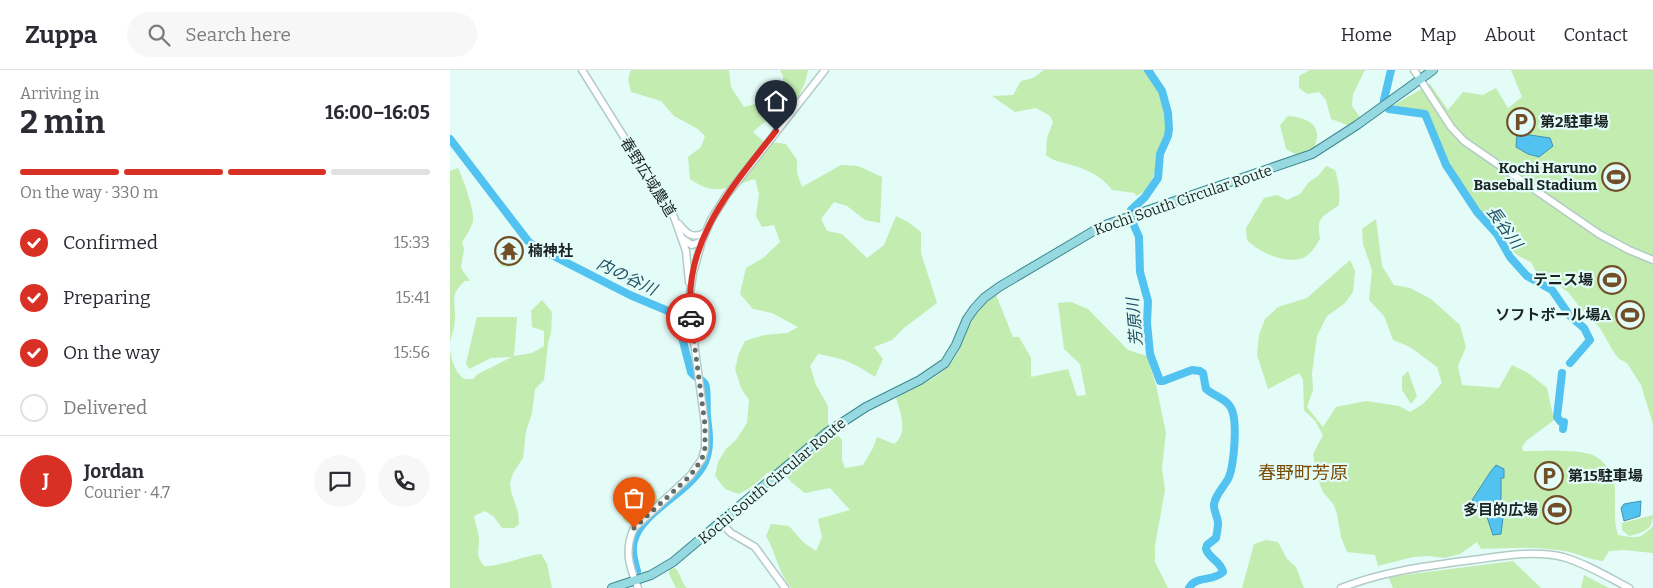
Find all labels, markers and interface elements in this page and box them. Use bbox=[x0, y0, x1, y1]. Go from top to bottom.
search box bbox=[127, 12, 477, 57]
text: Zuppa bbox=[25, 21, 97, 49]
icon: search bbox=[145, 21, 173, 49]
text: Search here bbox=[185, 23, 291, 46]
text: Home bbox=[1341, 24, 1392, 46]
text: Map bbox=[1420, 24, 1456, 46]
text: About bbox=[1484, 24, 1535, 46]
text: Contact bbox=[1563, 24, 1628, 46]
pin bbox=[755, 80, 797, 131]
text: Arriving in bbox=[20, 84, 99, 103]
icon: home bbox=[762, 87, 790, 115]
text: 16:00–16:05 bbox=[325, 101, 430, 124]
text: 2 min bbox=[20, 103, 105, 141]
parking icon: 第2駐車場 bbox=[1506, 107, 1536, 137]
place label: 第2駐車場 bbox=[1540, 113, 1608, 131]
street label: 春野広域農道 bbox=[617, 134, 679, 220]
place label: Kochi Haruno Baseball Stadium bbox=[1473, 159, 1598, 194]
street label: Kochi South Circular Route bbox=[1092, 161, 1274, 239]
sports icon: Kochi Haruno Baseball Stadium bbox=[1601, 162, 1631, 192]
text: On the way · 330 m bbox=[20, 183, 158, 202]
water label: 長谷川 bbox=[1483, 202, 1528, 254]
icon: check bbox=[20, 229, 48, 257]
text: Confirmed bbox=[63, 231, 158, 254]
text: 15:33 bbox=[394, 233, 430, 252]
temple icon: 楠神社 bbox=[494, 236, 524, 266]
place label: 楠神社 bbox=[528, 242, 573, 260]
water label: 内の谷川 bbox=[594, 254, 661, 300]
sports icon: テニス場 bbox=[1597, 265, 1627, 295]
place label: テニス場 bbox=[1533, 271, 1593, 289]
icon: check bbox=[20, 284, 48, 312]
text: Preparing bbox=[63, 286, 151, 309]
text: 15:41 bbox=[396, 288, 430, 307]
courier bbox=[666, 293, 716, 343]
water label: 芳原川 bbox=[1123, 295, 1146, 347]
sports icon: ソフトボール場A bbox=[1615, 300, 1645, 330]
icon: car bbox=[677, 304, 705, 332]
place label: ソフトボール場A bbox=[1495, 306, 1611, 324]
icon: check bbox=[20, 339, 48, 367]
text: On the way bbox=[63, 341, 160, 364]
text: 15:56 bbox=[394, 343, 430, 362]
text: Delivered bbox=[63, 396, 147, 419]
street label: Kochi South Circular Route bbox=[695, 414, 849, 548]
button: chat bbox=[314, 455, 366, 507]
button: phone bbox=[378, 455, 430, 507]
text: Jordan bbox=[84, 460, 144, 483]
parking icon: 第15駐車場 bbox=[1534, 461, 1564, 491]
district label: 春野町芳原 bbox=[1258, 462, 1348, 484]
place label: 第15駐車場 bbox=[1568, 467, 1643, 485]
text: J bbox=[43, 469, 49, 492]
pin bbox=[613, 477, 655, 528]
text: Courier · 4.7 bbox=[84, 483, 170, 502]
icon: bag bbox=[620, 484, 648, 512]
sports icon: 多目的広場 bbox=[1542, 495, 1572, 525]
place label: 多目的広場 bbox=[1463, 501, 1538, 519]

